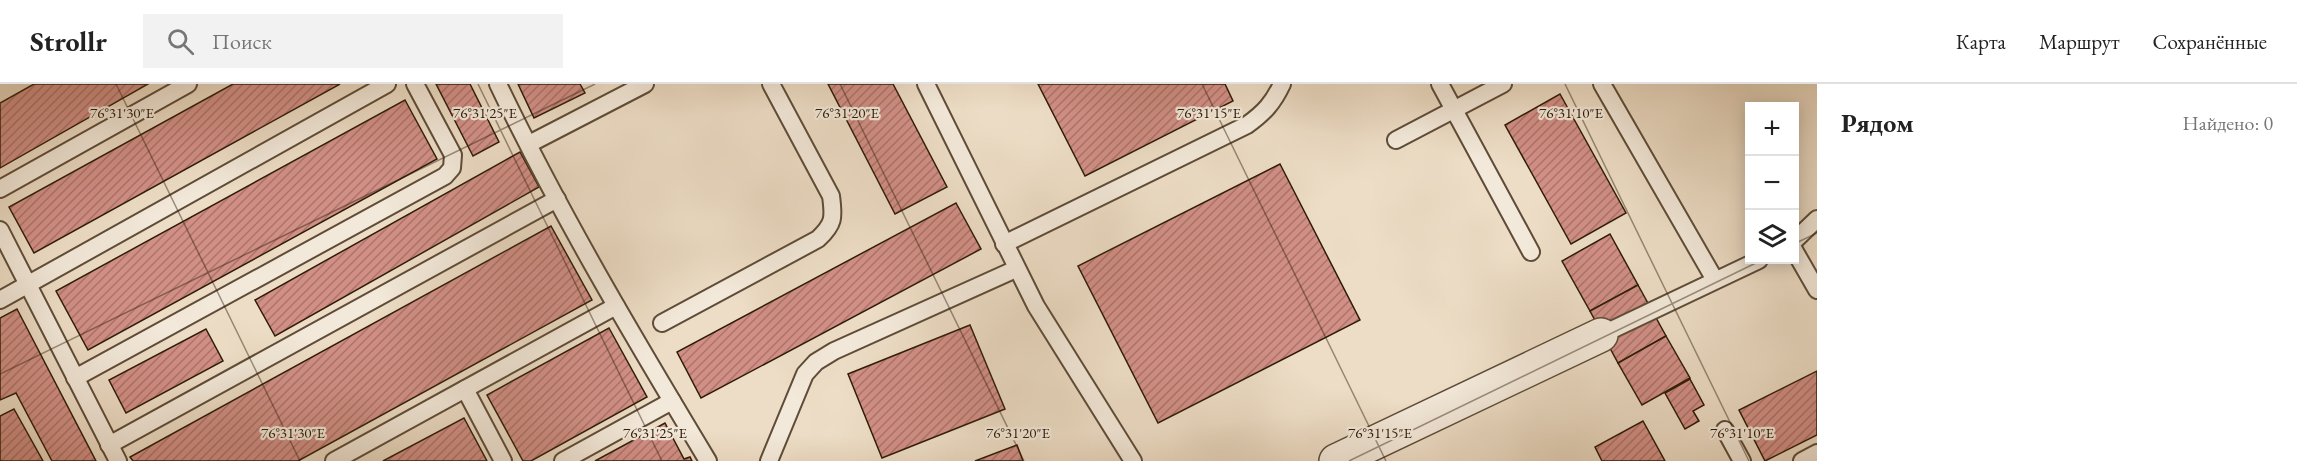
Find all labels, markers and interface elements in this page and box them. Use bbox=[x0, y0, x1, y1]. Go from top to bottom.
search box bbox=[143, 14, 563, 68]
text: Strollr bbox=[30, 23, 107, 59]
icon: search bbox=[164, 25, 197, 58]
text: Поиск bbox=[212, 27, 272, 56]
text: Карта bbox=[1956, 28, 2006, 55]
text: Маршрут bbox=[2039, 28, 2120, 55]
text: Сохранённые bbox=[2153, 28, 2267, 55]
map controls bbox=[1745, 102, 1799, 264]
button: + bbox=[1745, 102, 1799, 156]
text: 76°31'30"E bbox=[90, 103, 155, 122]
text: 76°31'25"E bbox=[453, 103, 518, 122]
text: 76°31'20"E bbox=[815, 103, 880, 122]
text: 76°31'15"E bbox=[1177, 103, 1242, 122]
text: 76°31'10"E bbox=[1539, 103, 1604, 122]
text: Рядом bbox=[1841, 106, 1914, 140]
text: Найдено: 0 bbox=[2182, 110, 2273, 136]
button: − bbox=[1745, 156, 1799, 210]
button: layers bbox=[1745, 210, 1799, 264]
text: 76°31'30"E bbox=[261, 423, 326, 442]
text: 76°31'25"E bbox=[623, 423, 688, 442]
text: 76°31'20"E bbox=[986, 423, 1051, 442]
text: 76°31'15"E bbox=[1348, 423, 1413, 442]
text: 76°31'10"E bbox=[1710, 423, 1775, 442]

